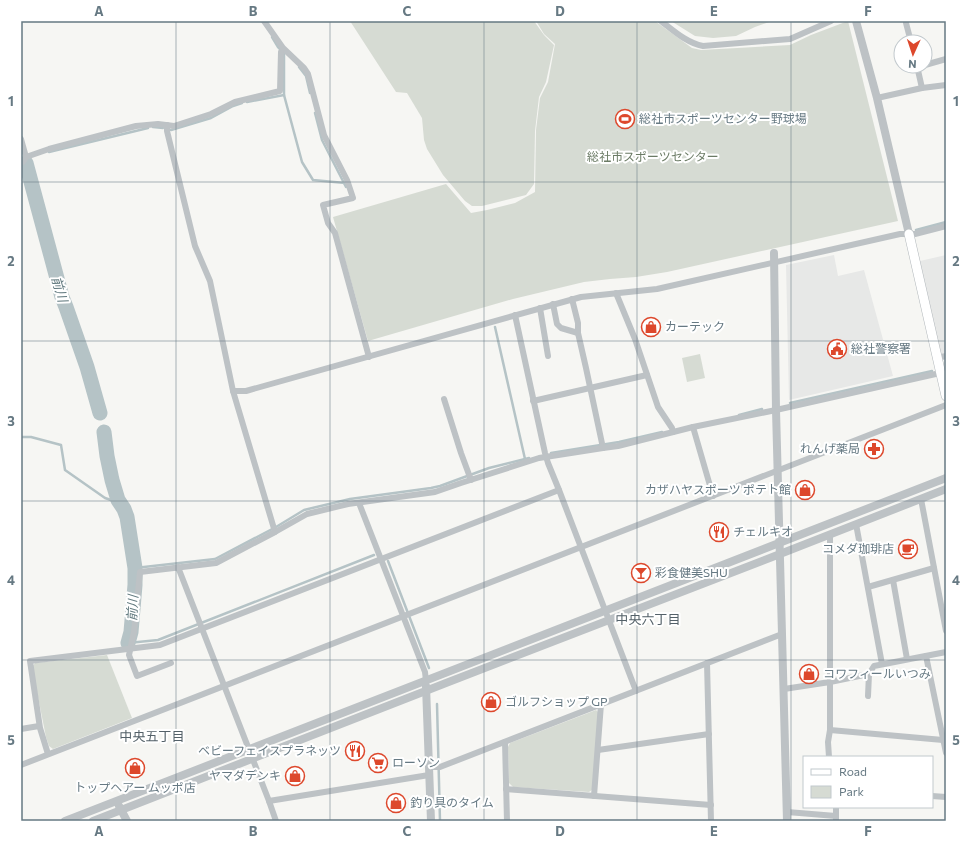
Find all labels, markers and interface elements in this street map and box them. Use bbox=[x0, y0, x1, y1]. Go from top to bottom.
text: A bbox=[94, 3, 104, 19]
text: B bbox=[249, 3, 258, 19]
text: C bbox=[403, 3, 412, 19]
text: D bbox=[555, 3, 565, 19]
text: E bbox=[710, 3, 718, 19]
text: F bbox=[864, 3, 872, 19]
north arrow bbox=[893, 34, 933, 74]
text: N bbox=[908, 58, 917, 71]
text: 1 bbox=[8, 93, 14, 109]
text: 1 bbox=[953, 93, 959, 109]
sports icon: 総社市スポーツセンター野球場 bbox=[614, 108, 636, 130]
place label: 総社市スポーツセンター野球場 bbox=[639, 111, 807, 125]
park label: 総社市スポーツセンター bbox=[587, 149, 719, 163]
text: 2 bbox=[7, 253, 15, 269]
text: 2 bbox=[952, 253, 960, 269]
water label: 前川 bbox=[49, 274, 72, 306]
shop icon: カーテック bbox=[640, 316, 662, 338]
place label: カーテック bbox=[665, 319, 725, 333]
public building icon: 総社警察署 bbox=[826, 338, 848, 360]
place label: 総社警察署 bbox=[851, 341, 911, 355]
text: 3 bbox=[7, 413, 15, 429]
text: 3 bbox=[952, 413, 960, 429]
pharmacy icon: れんげ薬局 bbox=[863, 438, 885, 460]
place label: れんげ薬局 bbox=[800, 441, 860, 455]
shop icon: カザハヤスポーツ ポテト館 bbox=[794, 479, 816, 501]
place label: カザハヤスポーツ ポテト館 bbox=[645, 482, 791, 496]
restaurant icon: チェルキオ bbox=[708, 521, 730, 543]
place label: チェルキオ bbox=[733, 524, 793, 538]
cafe icon: コメダ珈琲店 bbox=[897, 538, 919, 560]
place label: コメダ珈琲店 bbox=[822, 541, 894, 555]
bar icon: 彩食健美SHU bbox=[630, 562, 652, 584]
place label: 彩食健美SHU bbox=[655, 565, 728, 579]
text: 4 bbox=[7, 572, 15, 588]
text: 4 bbox=[952, 572, 960, 588]
water label: 前川 bbox=[123, 593, 141, 621]
district label: 中央六丁目 bbox=[615, 611, 681, 627]
shop icon: コワフィールいつみ bbox=[798, 663, 820, 685]
place label: コワフィールいつみ bbox=[823, 666, 931, 680]
shop icon: ゴルフショップ GP bbox=[480, 691, 502, 713]
place label: ゴルフショップ GP bbox=[505, 694, 608, 708]
district label: 中央五丁目 bbox=[119, 728, 185, 744]
text: 5 bbox=[7, 732, 15, 748]
text: 5 bbox=[952, 732, 960, 748]
restaurant icon: ベビーフェイスプラネッツ bbox=[344, 740, 366, 762]
place label: ベビーフェイスプラネッツ bbox=[198, 743, 341, 757]
supermarket icon: ローソン bbox=[367, 752, 389, 774]
place label: ローソン bbox=[392, 755, 440, 769]
legend bbox=[803, 756, 933, 808]
shop icon: トップヘアー ムッポ店 bbox=[124, 757, 146, 779]
text: Road bbox=[839, 764, 867, 778]
shop icon: ヤマダデンキ bbox=[284, 765, 306, 787]
place label: ヤマダデンキ bbox=[209, 768, 281, 782]
place label: トップヘアー ムッポ店 bbox=[74, 780, 196, 794]
text: Park bbox=[839, 784, 865, 798]
shop icon: 釣り具のタイム bbox=[385, 792, 407, 814]
place label: 釣り具のタイム bbox=[410, 795, 494, 809]
text: A bbox=[94, 823, 104, 839]
text: B bbox=[249, 823, 258, 839]
text: C bbox=[403, 823, 412, 839]
text: D bbox=[555, 823, 565, 839]
text: E bbox=[710, 823, 718, 839]
text: F bbox=[864, 823, 872, 839]

